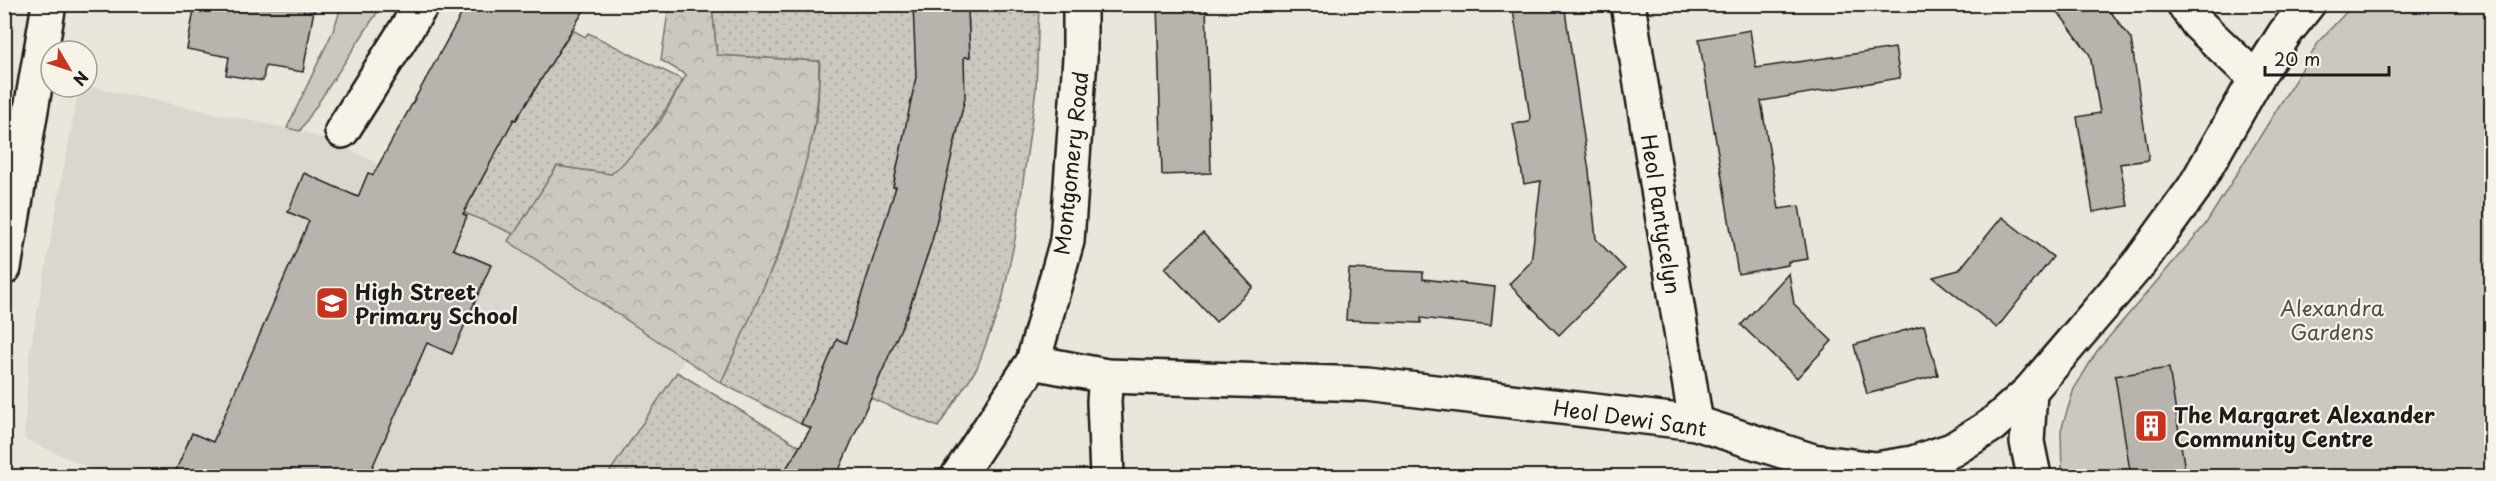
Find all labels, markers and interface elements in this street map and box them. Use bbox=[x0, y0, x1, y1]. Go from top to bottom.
north arrow bbox=[39, 39, 99, 99]
scale bar bbox=[2265, 39, 2390, 77]
text: 20 m bbox=[2274, 45, 2320, 72]
text: N bbox=[68, 67, 95, 92]
street label: Montgomery Road bbox=[1044, 70, 1096, 256]
street label: Heol Pantycelyn bbox=[1634, 132, 1690, 296]
place label: High Street Primary School bbox=[355, 275, 518, 331]
school or university icon: High Street Primary School bbox=[314, 285, 350, 321]
park label: Alexandra Gardens bbox=[2280, 291, 2385, 347]
street label: Heol Dewi Sant bbox=[1551, 390, 1709, 444]
place label: The Margaret Alexander Community Centre bbox=[2174, 398, 2435, 454]
building icon: The Margaret Alexander Community Centre bbox=[2133, 408, 2169, 444]

